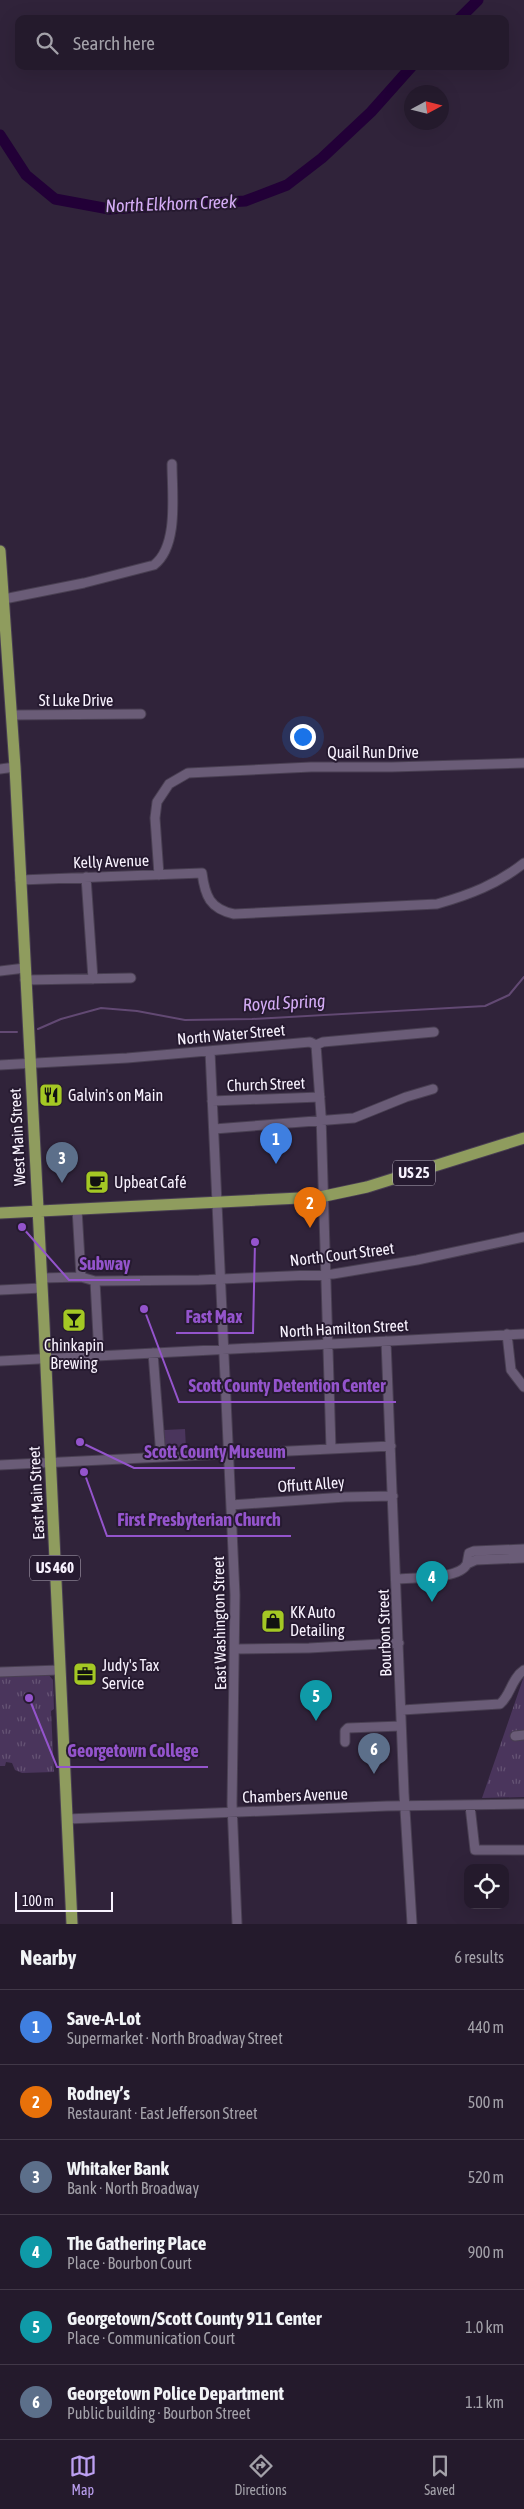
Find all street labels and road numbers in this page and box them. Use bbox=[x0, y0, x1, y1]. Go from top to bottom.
street label: St Luke Drive bbox=[39, 691, 113, 709]
street label: Quail Run Drive bbox=[327, 743, 419, 761]
street label: Kelly Avenue bbox=[73, 851, 149, 872]
street label: North Water Street bbox=[176, 1020, 286, 1048]
street label: Church Street bbox=[227, 1074, 306, 1094]
street label: West Main Street bbox=[5, 1087, 29, 1186]
road number: US 25 bbox=[393, 1160, 435, 1186]
street label: North Court Street bbox=[289, 1239, 396, 1269]
street label: North Hamilton Street bbox=[279, 1316, 409, 1340]
street label: East Main Street bbox=[25, 1445, 47, 1540]
street label: Offutt Alley bbox=[277, 1473, 346, 1496]
street label: East Washington Street bbox=[209, 1555, 230, 1690]
road number: US 460 bbox=[30, 1556, 80, 1580]
street label: Bourbon Street bbox=[373, 1588, 395, 1677]
street label: Chambers Avenue bbox=[242, 1784, 348, 1806]

